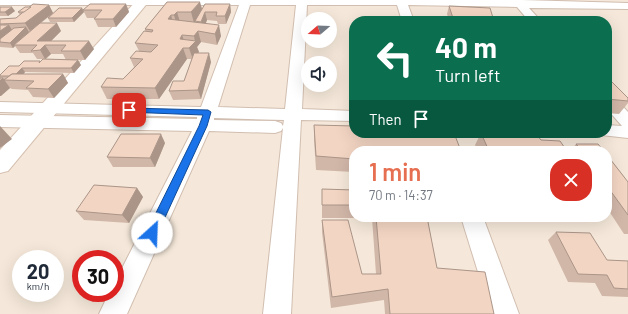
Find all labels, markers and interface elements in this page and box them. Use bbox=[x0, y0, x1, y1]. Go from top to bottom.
north arrow bbox=[301, 12, 337, 48]
map controls bbox=[301, 12, 337, 92]
text: 40 m bbox=[435, 30, 497, 64]
icon: left bbox=[369, 32, 421, 84]
button: sound bbox=[301, 56, 337, 92]
text: Turn left bbox=[435, 64, 501, 86]
pin bbox=[112, 93, 146, 127]
icon: arrive bbox=[118, 99, 140, 121]
icon: arrive bbox=[410, 108, 432, 130]
text: Then bbox=[369, 110, 402, 128]
text: 1 min bbox=[369, 157, 421, 186]
button: close bbox=[550, 159, 592, 201]
text: 70 m · 14:37 bbox=[369, 187, 433, 203]
position arrow bbox=[131, 212, 173, 254]
speed limit sign: 30 bbox=[72, 250, 124, 302]
text: 20 bbox=[27, 259, 49, 283]
text: km/h bbox=[27, 280, 49, 292]

